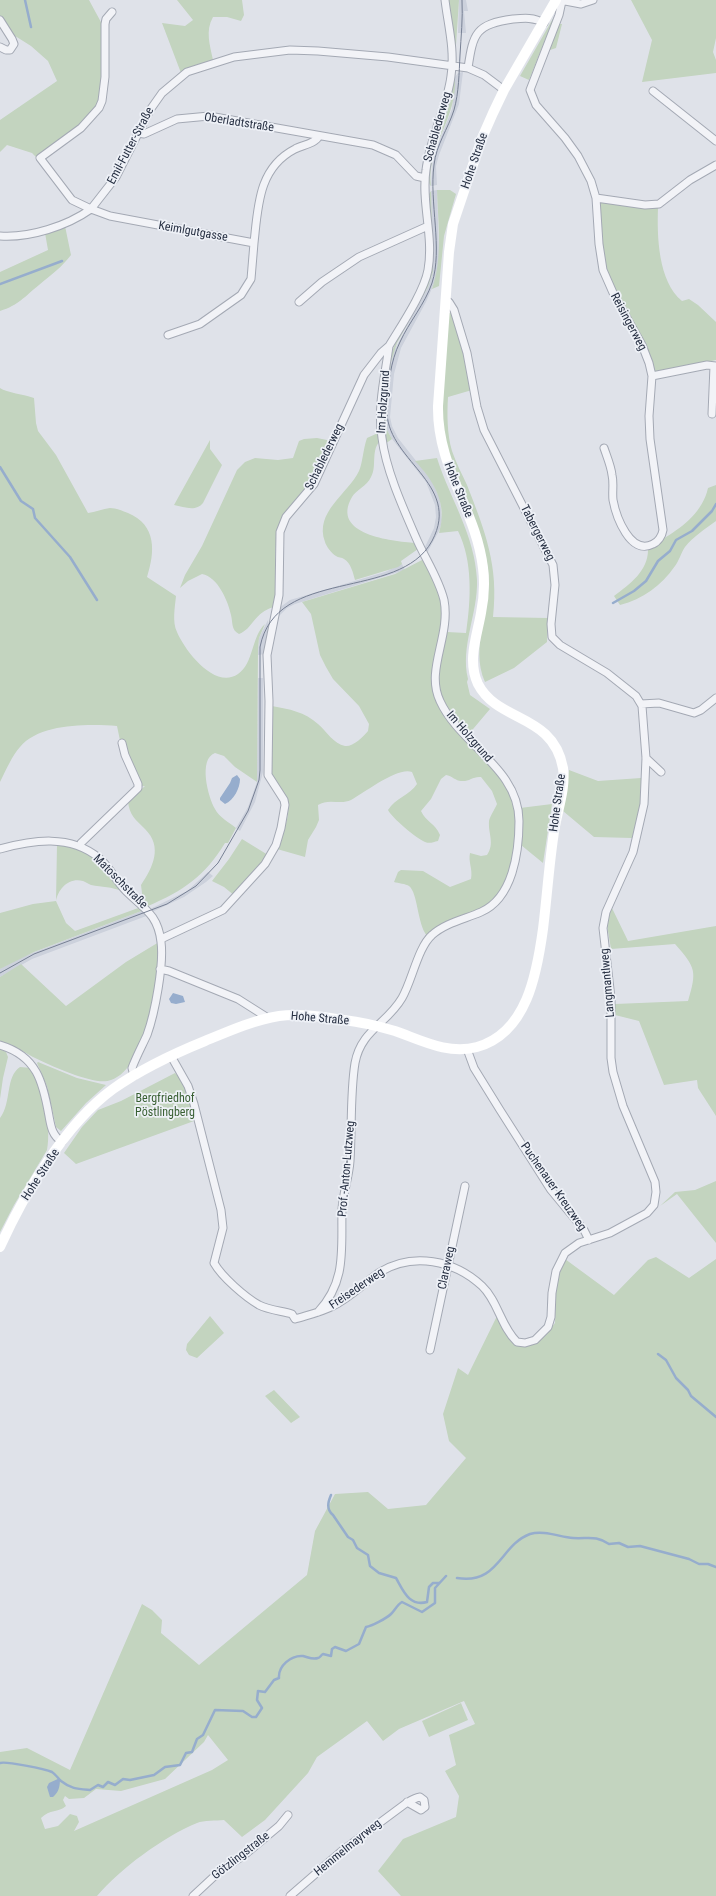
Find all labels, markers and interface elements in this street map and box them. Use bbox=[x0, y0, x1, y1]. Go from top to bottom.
street label: Schablederweg bbox=[421, 90, 455, 164]
street label: Emil-Futter-Straße bbox=[105, 105, 157, 187]
street label: Oberladtstraße bbox=[203, 110, 275, 136]
street label: Hohe Straße bbox=[459, 131, 491, 191]
street label: Keimlgutgasse bbox=[157, 219, 229, 245]
street label: Reisingerweg bbox=[607, 291, 649, 353]
street label: Im Holzgrund bbox=[375, 370, 393, 434]
street label: Schablederweg bbox=[303, 421, 347, 493]
street label: Hohe Straße bbox=[440, 460, 476, 520]
street label: Tabergerweg bbox=[517, 503, 557, 563]
street label: Im Holzgrund bbox=[443, 708, 495, 766]
street label: Hohe Straße bbox=[547, 773, 569, 833]
street label: Matoschstraße bbox=[90, 852, 150, 912]
street label: Langmantlweg bbox=[598, 948, 618, 1018]
street label: Hohe Straße bbox=[290, 1009, 350, 1029]
park label: Bergfriedhof Pöstlingberg bbox=[135, 1092, 195, 1120]
street label: Prof.-Anton-Lutzweg bbox=[336, 1120, 358, 1218]
street label: Puchenauer Kreuzweg bbox=[517, 1140, 589, 1234]
street label: Hohe Straße bbox=[19, 1147, 63, 1203]
street label: Claraweg bbox=[435, 1245, 459, 1291]
street label: Freisederweg bbox=[327, 1265, 387, 1313]
street label: Hemmelmayrweg bbox=[311, 1817, 385, 1879]
street label: Götzlingstraße bbox=[209, 1829, 273, 1883]

